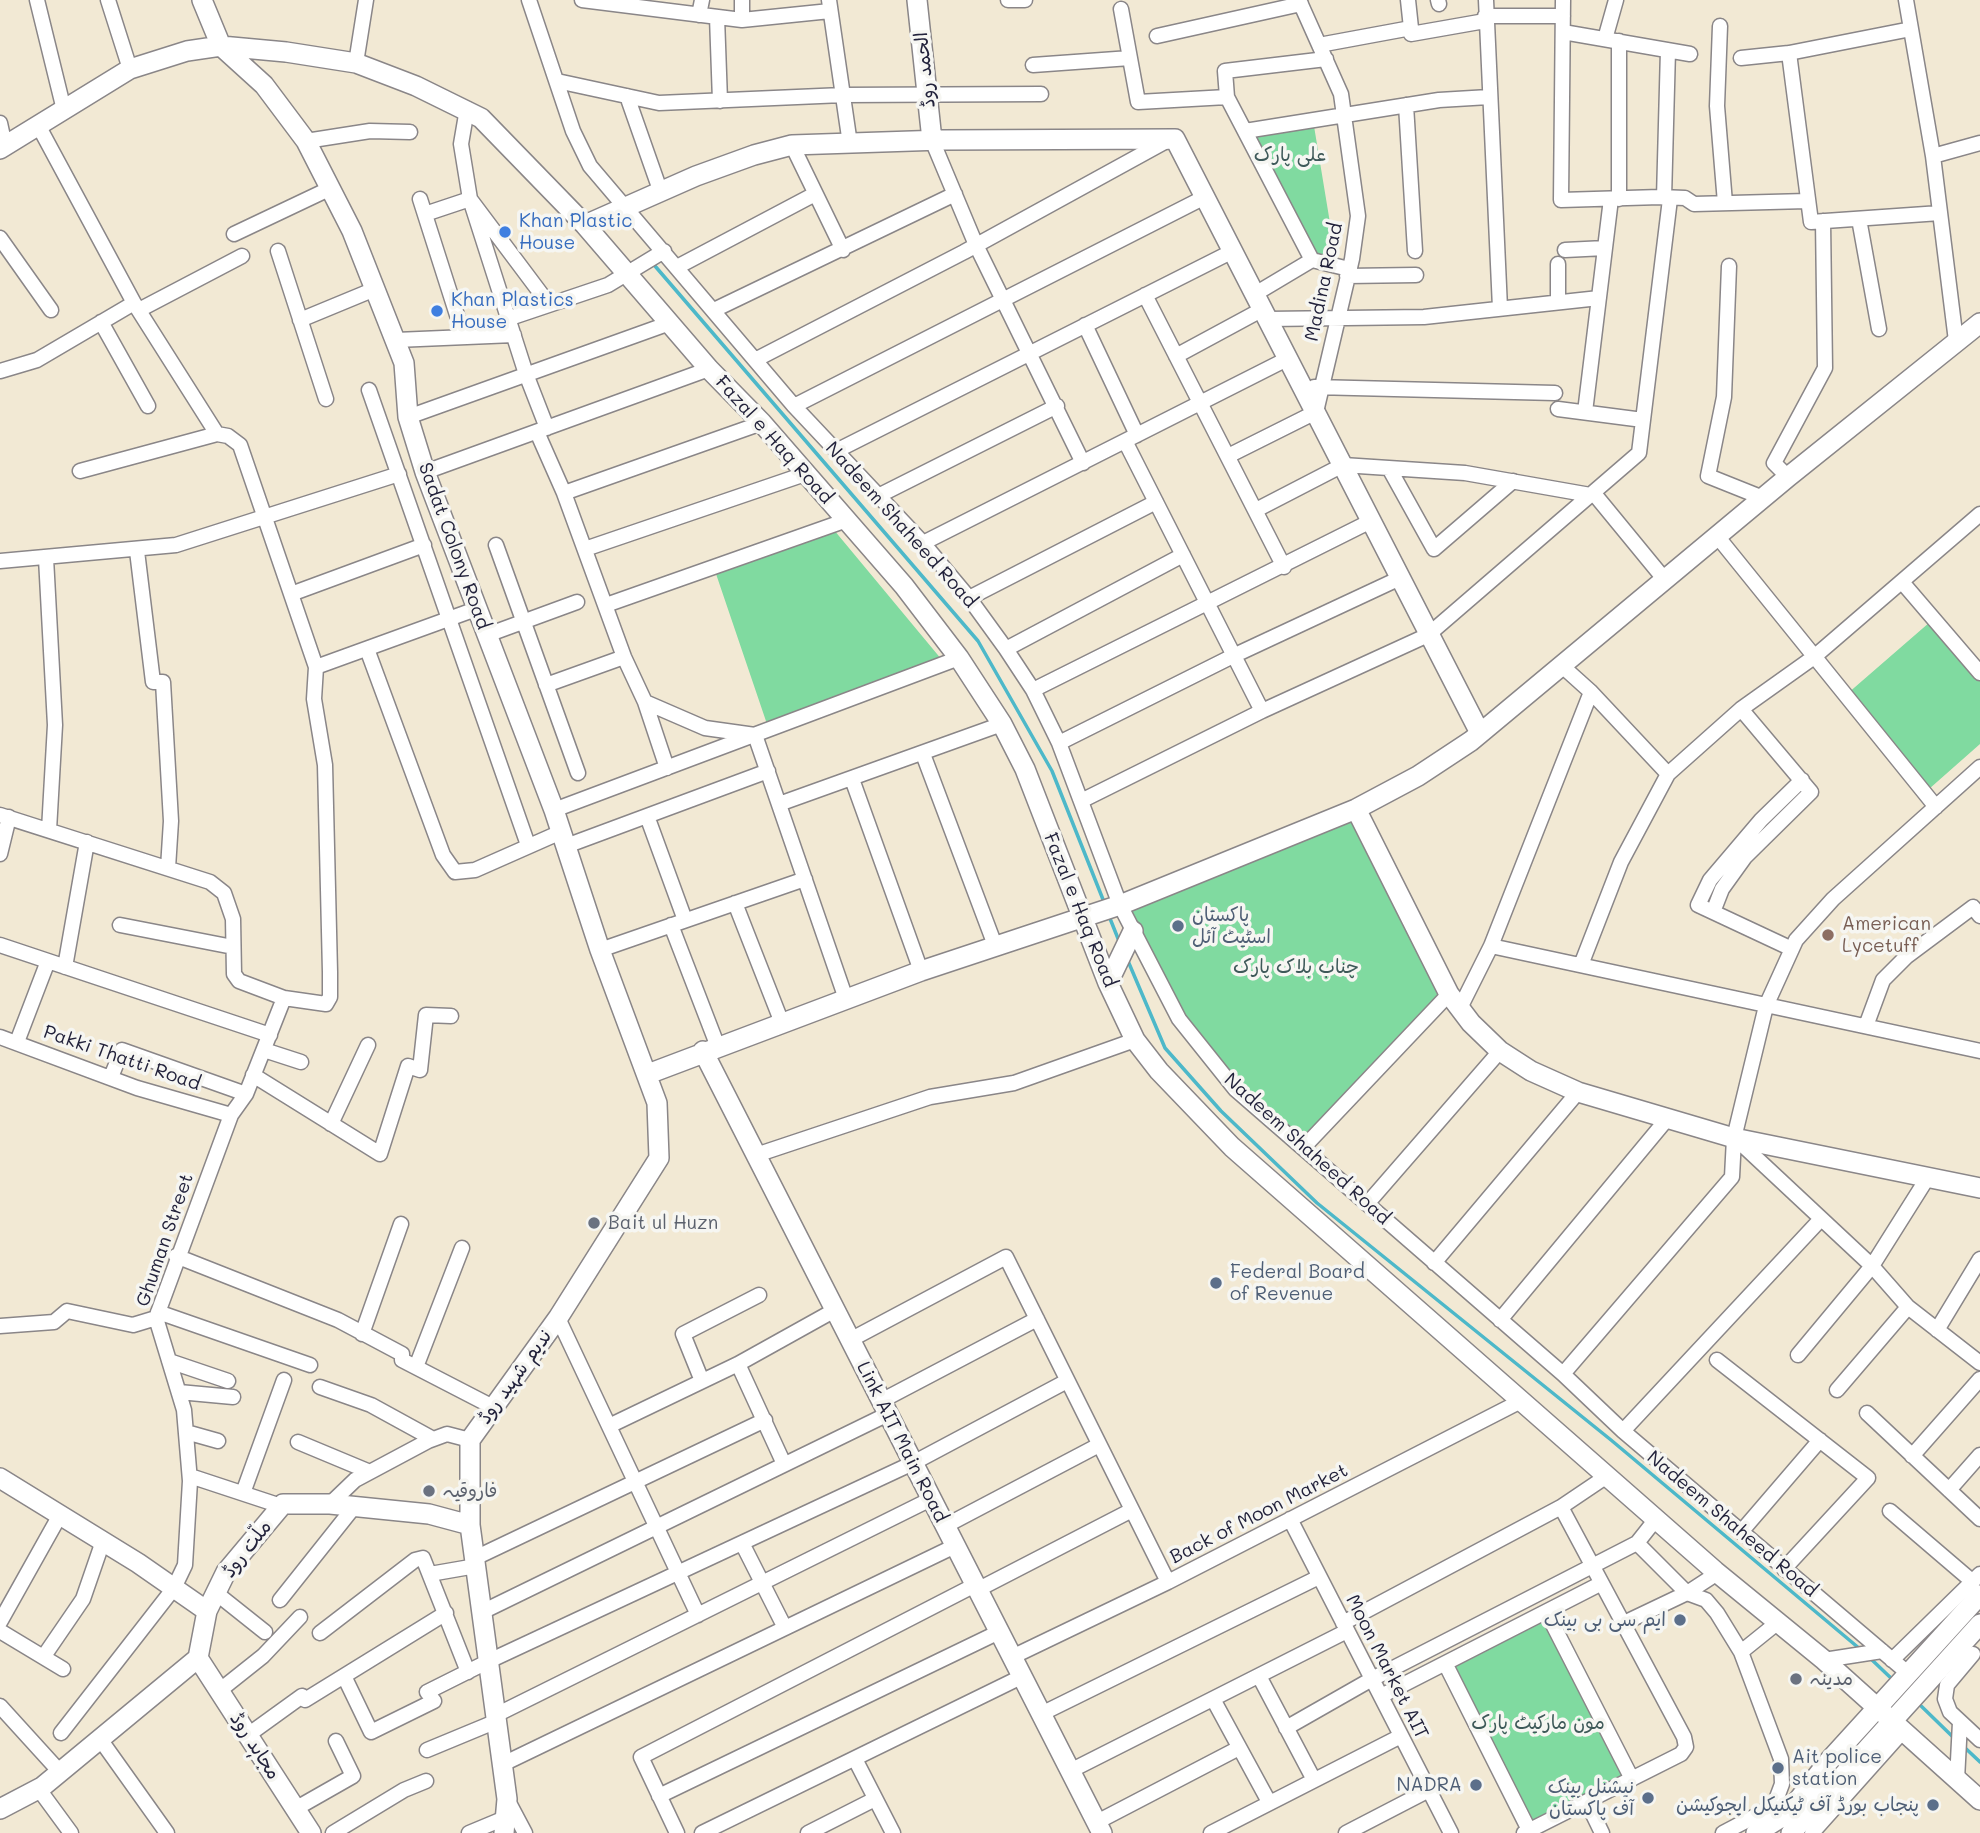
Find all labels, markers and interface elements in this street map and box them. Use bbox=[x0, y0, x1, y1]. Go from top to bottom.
street label: الحمد روڈ bbox=[910, 31, 940, 109]
park label: علی پارک bbox=[1254, 144, 1326, 166]
place label: Khan Plastic House bbox=[519, 210, 632, 254]
street label: Madina Road bbox=[1300, 221, 1348, 343]
marker: Khan Plastic House bbox=[497, 224, 513, 240]
place label: Khan Plastics House bbox=[451, 289, 574, 333]
marker: Khan Plastics House bbox=[429, 303, 445, 319]
street label: Fazal e Haq Road bbox=[710, 371, 838, 509]
street label: Nadeem Shaheed Road bbox=[820, 437, 982, 613]
street label: Sadat Colony Road bbox=[413, 460, 495, 632]
street label: Fazal e Haq Road bbox=[1039, 829, 1121, 991]
place label: پاکستان اسٹیٹ آئل bbox=[1192, 904, 1271, 948]
place label: American Lycetuff bbox=[1842, 913, 1931, 957]
marker: پاکستان اسٹیٹ آئل bbox=[1170, 918, 1186, 934]
marker: American Lycetuff bbox=[1820, 927, 1836, 943]
park label: چناب بلاک پارک bbox=[1233, 956, 1359, 978]
street label: Pakki Thatti Road bbox=[40, 1020, 204, 1096]
street label: Nadeem Shaheed Road bbox=[1219, 1068, 1395, 1230]
street label: Ghuman Street bbox=[132, 1170, 198, 1310]
place label: Bait ul Huzn bbox=[608, 1212, 718, 1234]
marker: Bait ul Huzn bbox=[586, 1215, 602, 1231]
place label: Federal Board of Revenue bbox=[1230, 1261, 1365, 1305]
marker: Federal Board of Revenue bbox=[1208, 1275, 1224, 1291]
street label: ندیم شہید روڈ bbox=[473, 1325, 557, 1429]
street label: Link AIT Main Road bbox=[852, 1358, 952, 1526]
street label: Nadeem Shaheed Road bbox=[1642, 1446, 1822, 1602]
street label: Back of Moon Market bbox=[1166, 1459, 1352, 1569]
place label: فاروقیہ bbox=[443, 1480, 497, 1502]
marker: فاروقیہ bbox=[421, 1483, 437, 1499]
street label: ملّت روڈ bbox=[218, 1516, 276, 1582]
street label: Moon Market AIT bbox=[1341, 1591, 1433, 1743]
place label: ایم سی بی بینک bbox=[1544, 1609, 1666, 1631]
marker: ایم سی بی بینک bbox=[1672, 1612, 1688, 1628]
place label: مدینہ bbox=[1810, 1668, 1853, 1690]
marker: مدینہ bbox=[1788, 1671, 1804, 1687]
street label: مجاہد روڈ bbox=[225, 1708, 285, 1784]
park label: مون مارکیٹ پارک bbox=[1471, 1712, 1605, 1734]
place label: Ait police station bbox=[1792, 1746, 1882, 1790]
marker: Ait police station bbox=[1770, 1760, 1786, 1776]
place label: NADRA bbox=[1396, 1774, 1462, 1796]
place label: نیشنل بینک آف پاکستان bbox=[1548, 1776, 1634, 1820]
marker: NADRA bbox=[1468, 1777, 1484, 1793]
marker: نیشنل بینک آف پاکستان bbox=[1640, 1790, 1656, 1806]
place label: پنجاب بورڈ آف ٹیکنیکل ایجوکیشن bbox=[1676, 1794, 1919, 1816]
marker: پنجاب بورڈ آف ٹیکنیکل ایجوکیشن bbox=[1925, 1797, 1941, 1813]

